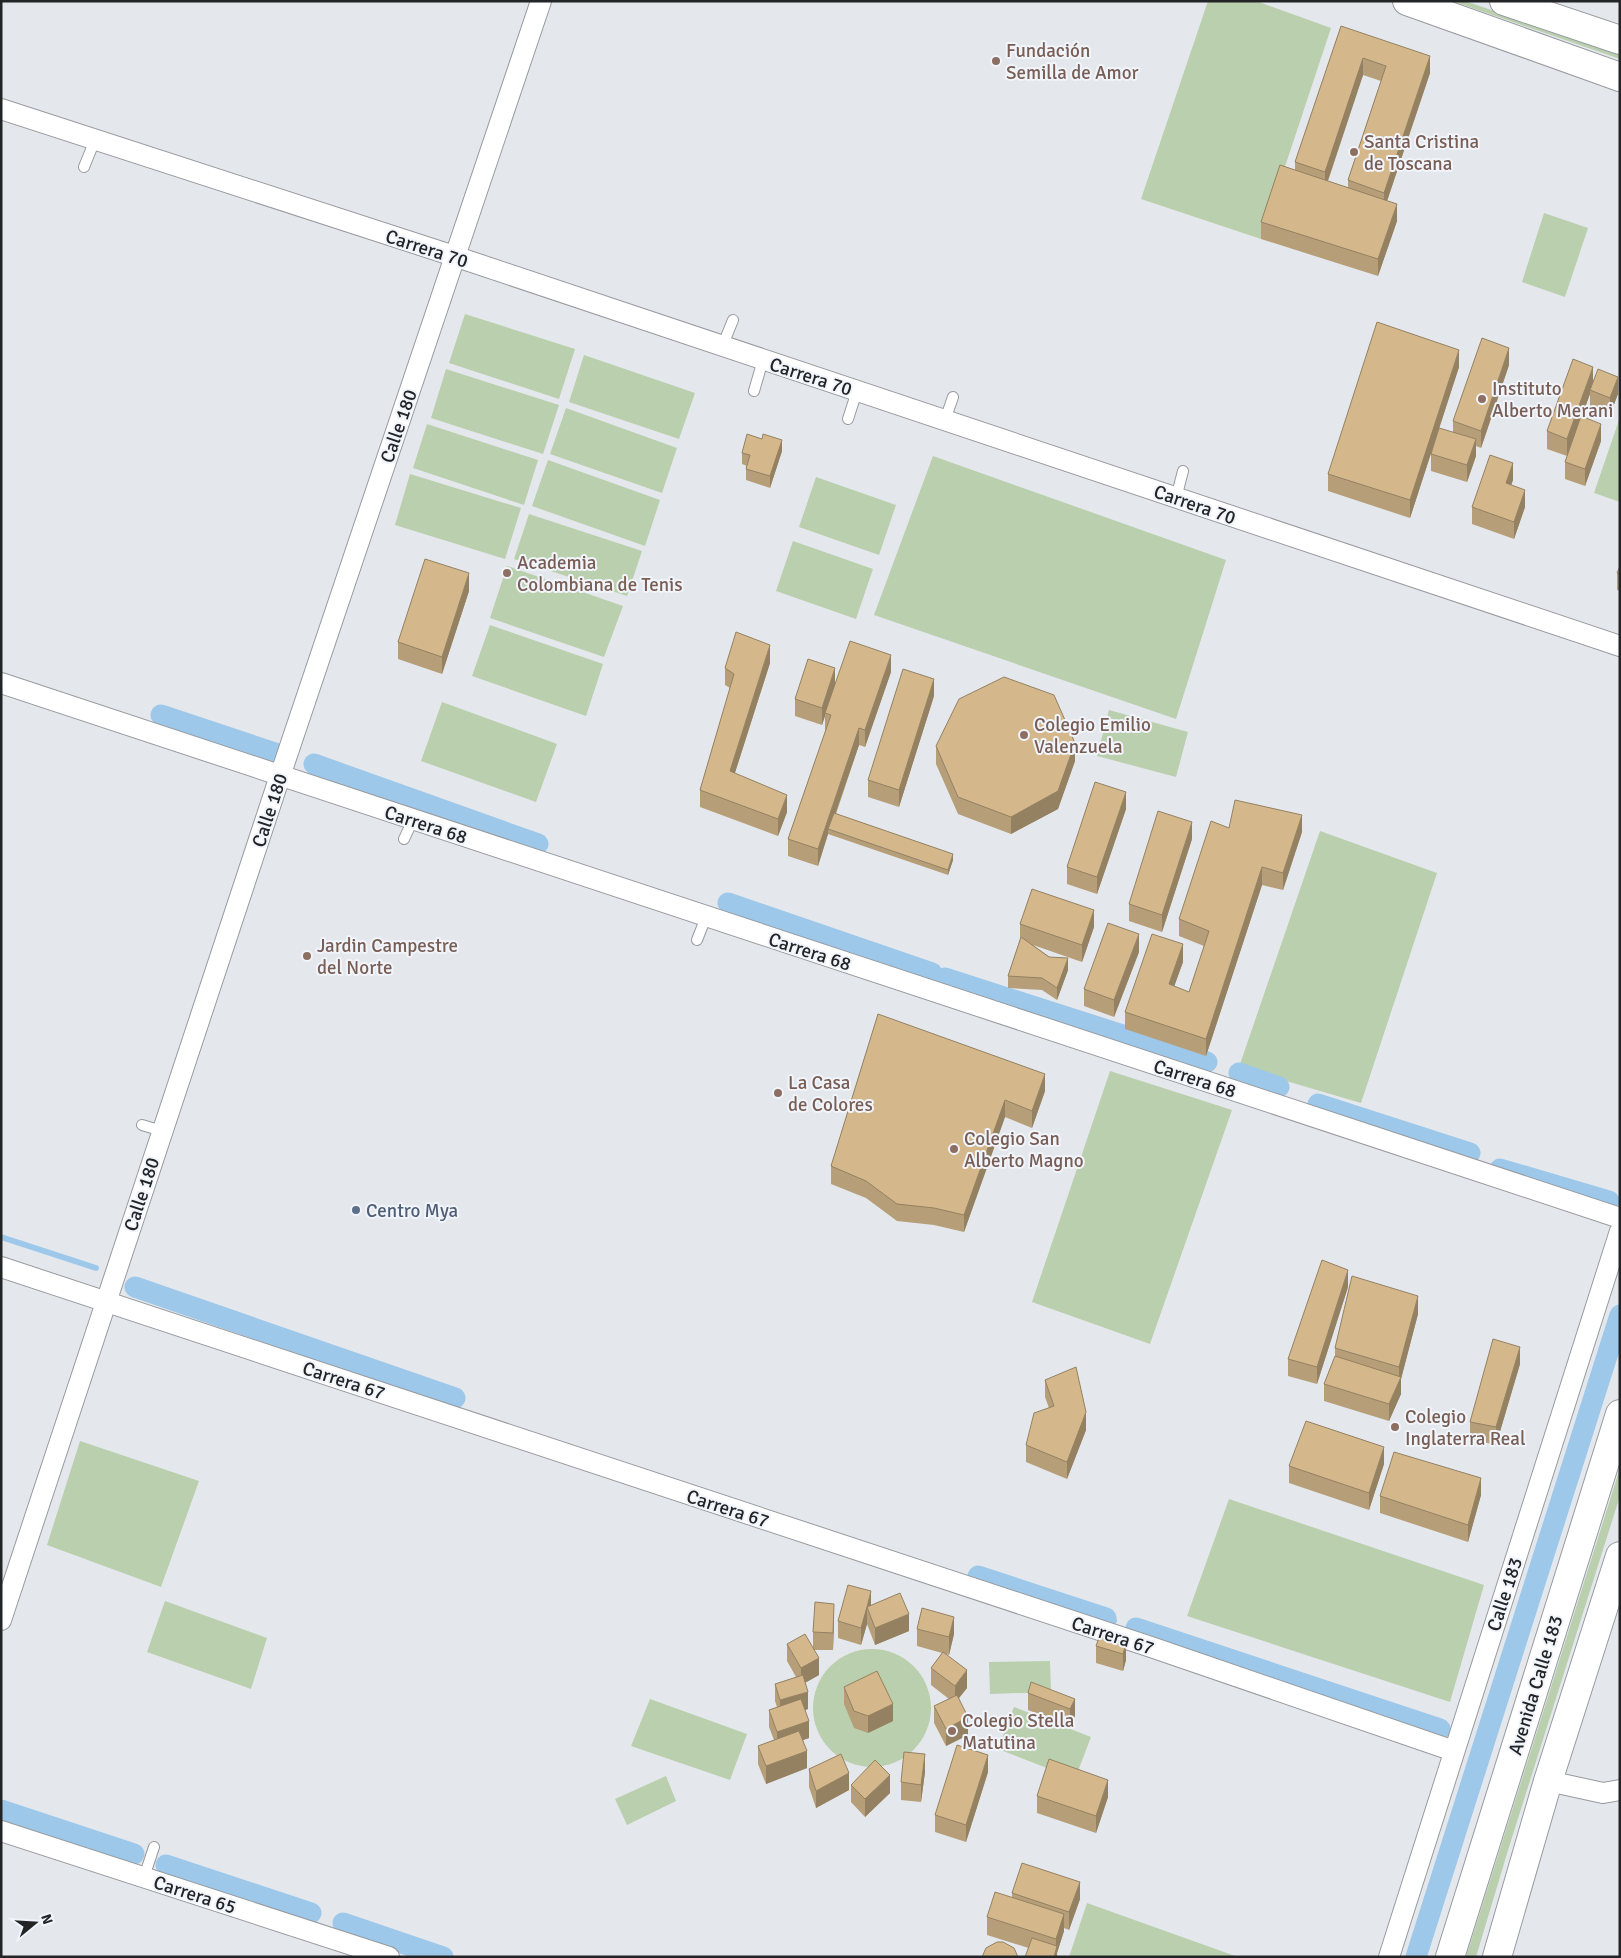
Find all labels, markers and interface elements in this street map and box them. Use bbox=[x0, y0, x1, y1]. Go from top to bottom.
place label: Fundación Semilla de Amor bbox=[1006, 39, 1139, 85]
marker: Fundación Semilla de Amor bbox=[990, 55, 1002, 67]
place label: Santa Cristina de Toscana bbox=[1364, 130, 1479, 176]
marker: Santa Cristina de Toscana bbox=[1348, 146, 1360, 158]
street label: Carrera 70 bbox=[382, 224, 471, 274]
street label: Carrera 70 bbox=[766, 352, 855, 402]
place label: Instituto Alberto Merani bbox=[1492, 377, 1613, 423]
street label: Calle 180 bbox=[375, 386, 423, 466]
marker: Instituto Alberto Merani bbox=[1476, 393, 1488, 405]
street label: Carrera 70 bbox=[1150, 480, 1239, 530]
place label: Academia Colombiana de Tenis bbox=[517, 551, 682, 597]
marker: Academia Colombiana de Tenis bbox=[501, 567, 513, 579]
place label: Colegio Emilio Valenzuela bbox=[1034, 713, 1151, 759]
marker: Colegio Emilio Valenzuela bbox=[1018, 729, 1030, 741]
street label: Calle 180 bbox=[247, 770, 293, 850]
street label: Carrera 68 bbox=[381, 800, 470, 850]
street label: Carrera 68 bbox=[765, 927, 854, 977]
place label: Jardin Campestre del Norte bbox=[317, 934, 458, 980]
marker: Jardin Campestre del Norte bbox=[301, 950, 313, 962]
street label: Carrera 68 bbox=[1150, 1054, 1239, 1104]
place label: La Casa de Colores bbox=[788, 1071, 873, 1117]
marker: La Casa de Colores bbox=[772, 1087, 784, 1099]
place label: Colegio San Alberto Magno bbox=[964, 1127, 1084, 1173]
marker: Colegio San Alberto Magno bbox=[948, 1143, 960, 1155]
street label: Calle 180 bbox=[119, 1154, 165, 1234]
place label: Centro Mya bbox=[366, 1199, 458, 1223]
marker: Centro Mya bbox=[350, 1204, 362, 1216]
street label: Carrera 67 bbox=[299, 1356, 388, 1406]
place label: Colegio Inglaterra Real bbox=[1405, 1405, 1526, 1451]
marker: Colegio Inglaterra Real bbox=[1389, 1421, 1401, 1433]
street label: Carrera 67 bbox=[683, 1484, 772, 1534]
street label: Calle 183 bbox=[1482, 1554, 1528, 1634]
street label: Carrera 67 bbox=[1068, 1611, 1157, 1661]
street label: Avenida Calle 183 bbox=[1503, 1613, 1569, 1758]
place label: Colegio Stella Matutina bbox=[962, 1709, 1074, 1755]
marker: Colegio Stella Matutina bbox=[946, 1725, 958, 1737]
street label: Carrera 65 bbox=[150, 1870, 239, 1920]
north arrow bbox=[10, 1898, 60, 1948]
text: N bbox=[37, 1912, 56, 1926]

